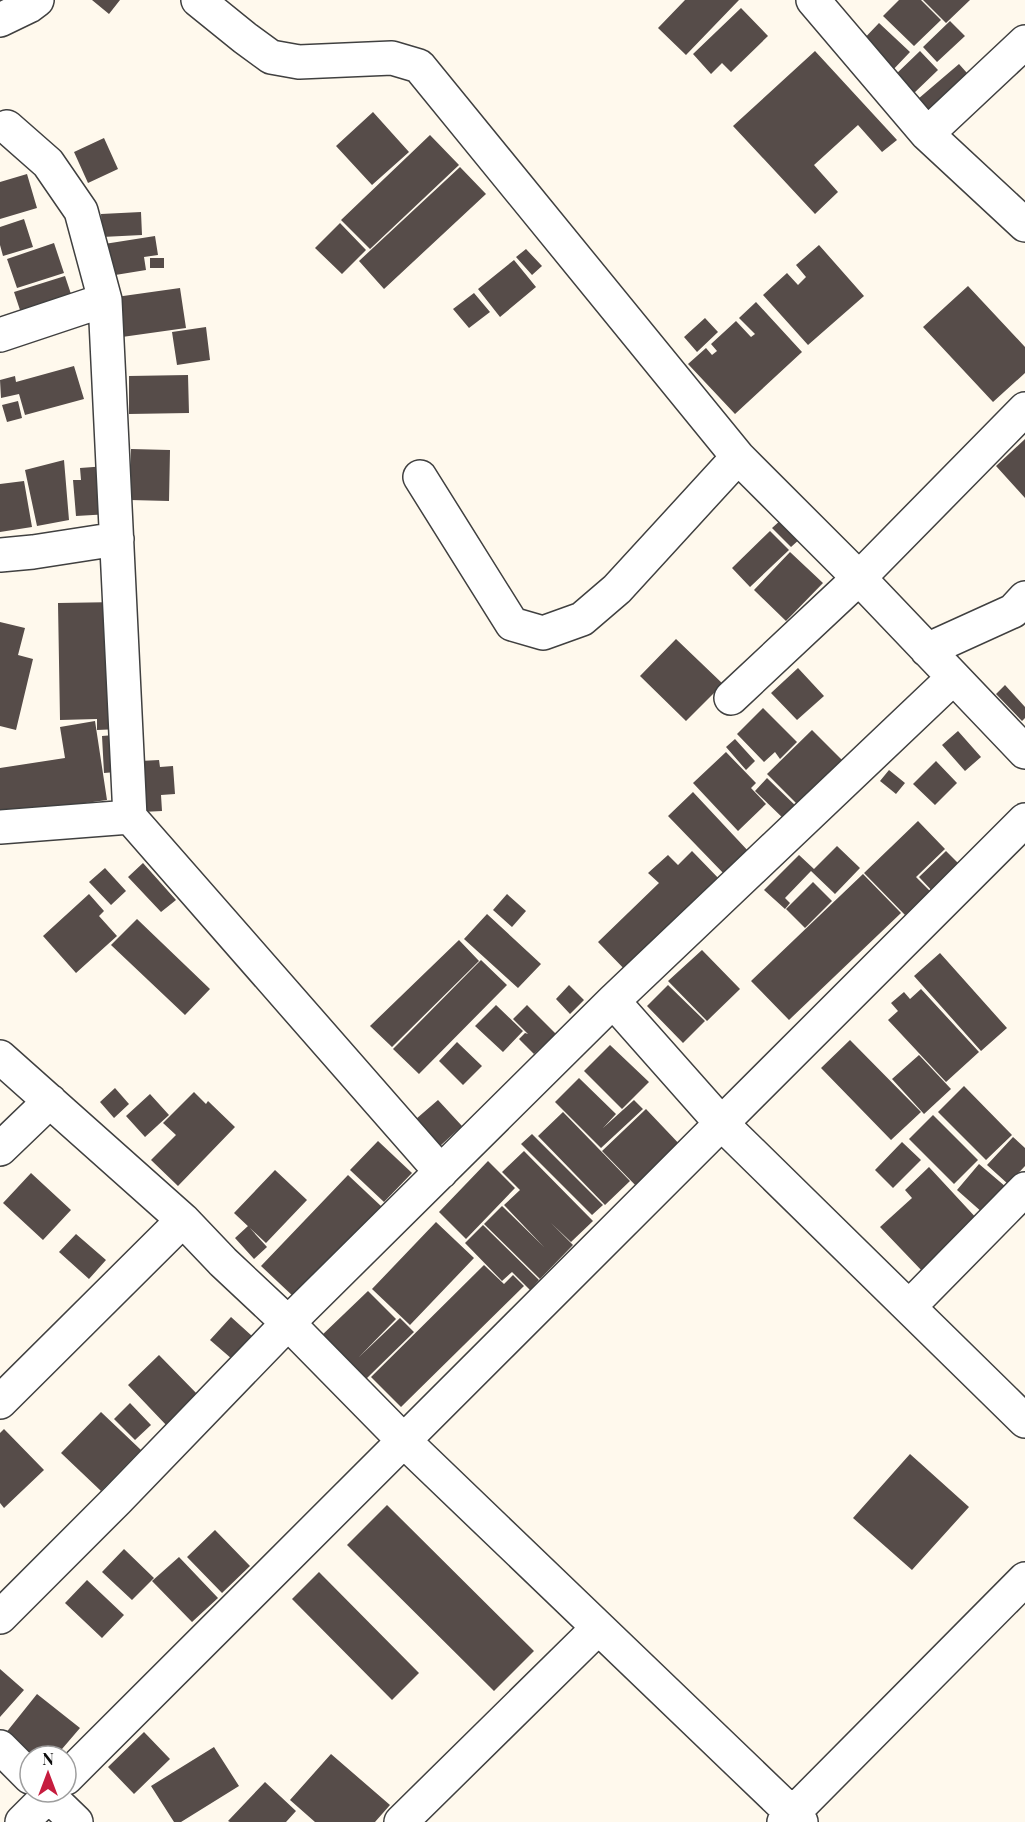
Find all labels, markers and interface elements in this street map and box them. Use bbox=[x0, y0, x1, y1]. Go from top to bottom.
north arrow bbox=[18, 1744, 78, 1804]
text: N bbox=[42, 1748, 54, 1769]

